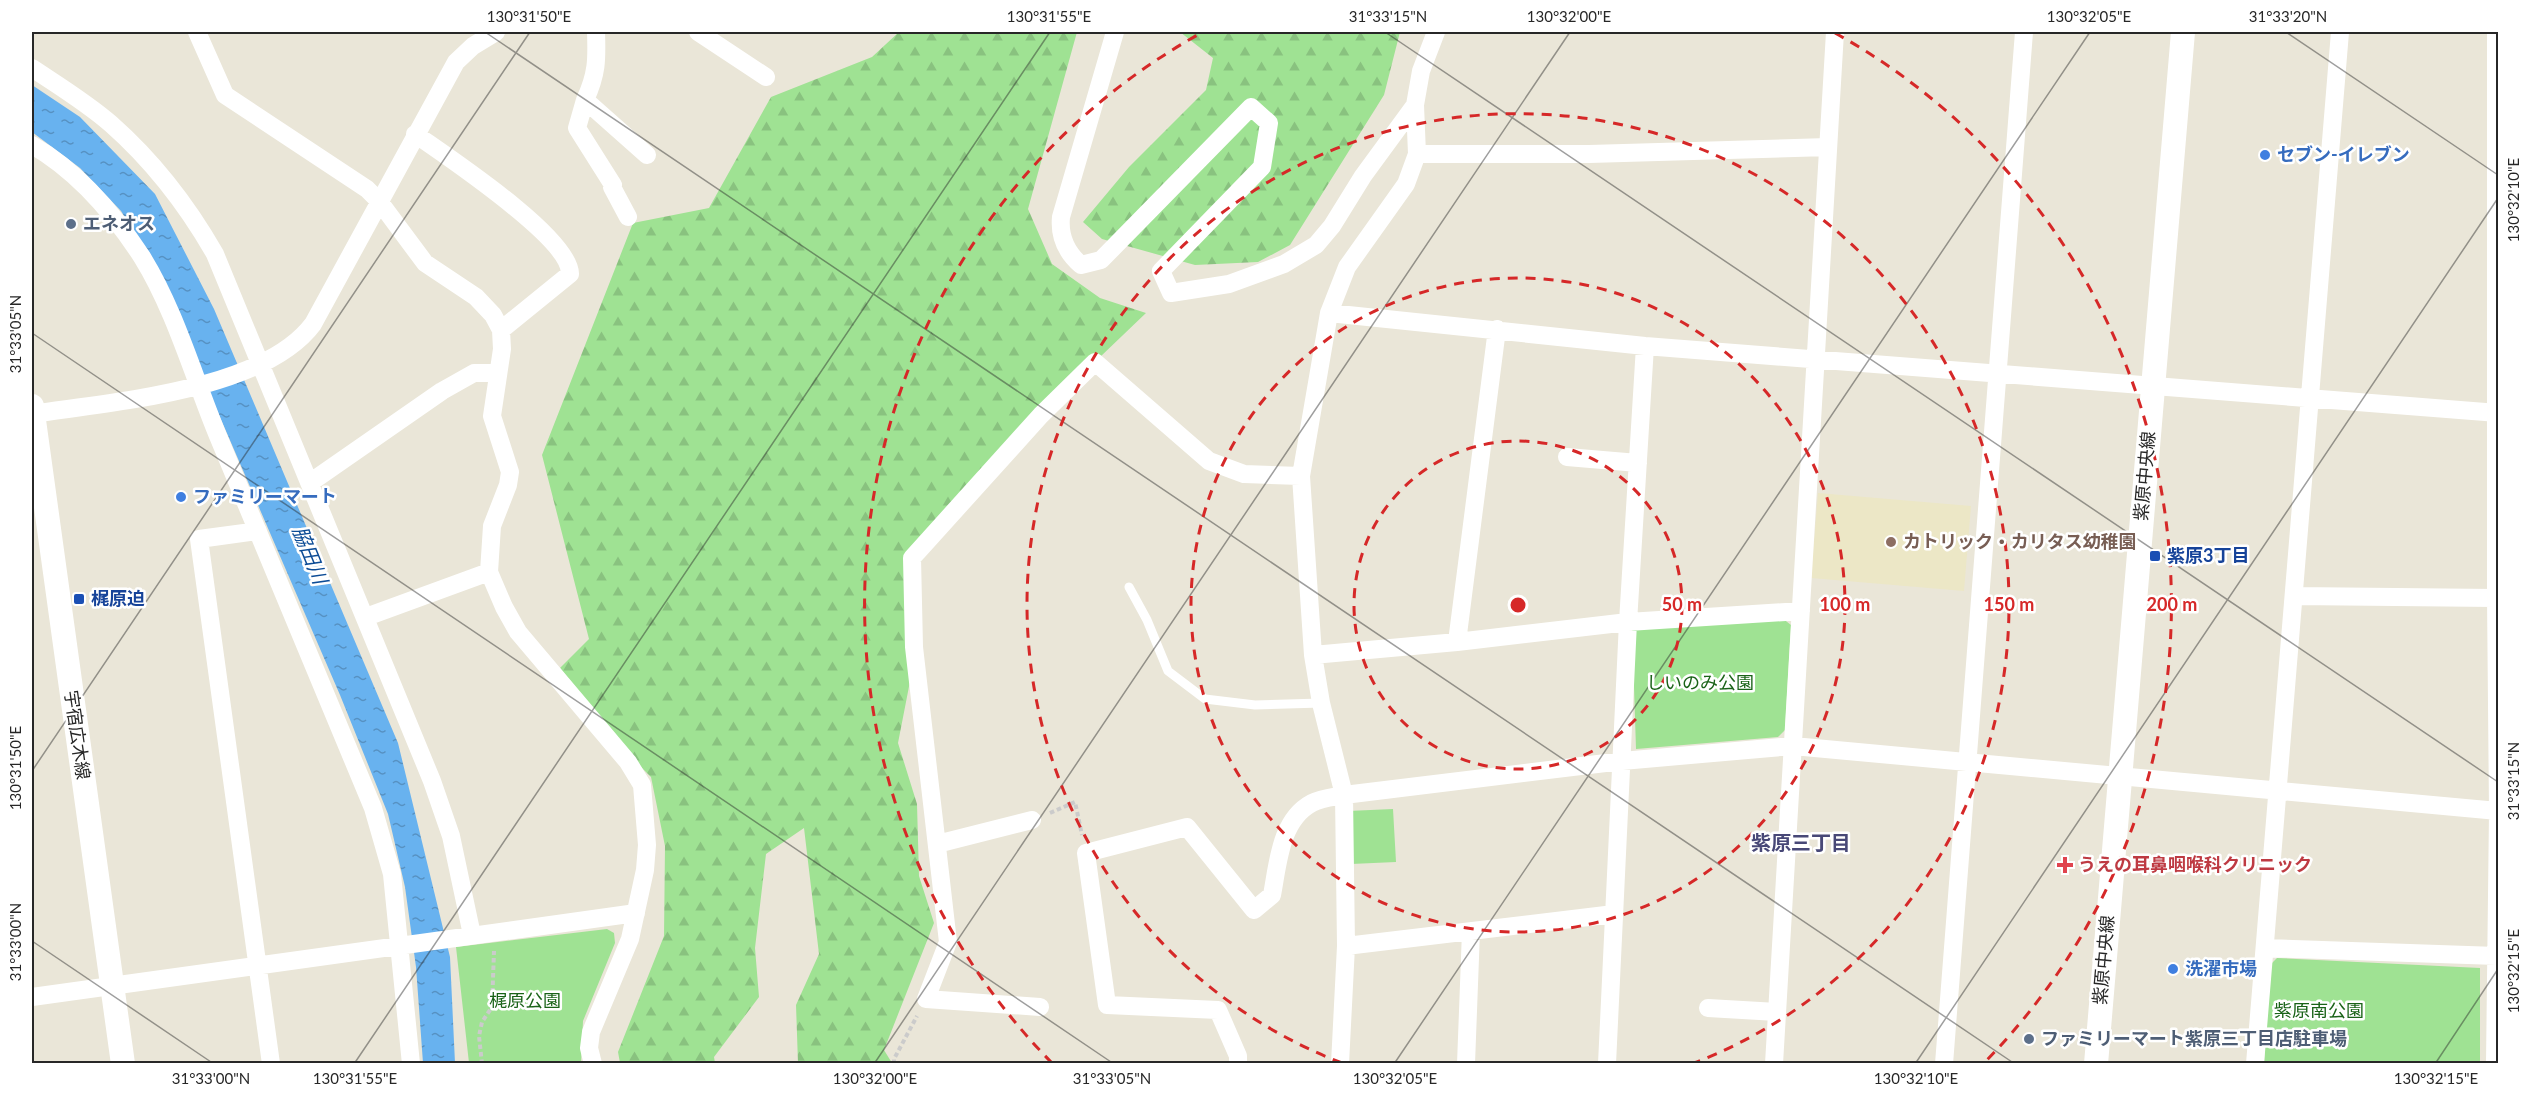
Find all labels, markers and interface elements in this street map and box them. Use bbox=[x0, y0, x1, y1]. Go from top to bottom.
text: 130°31'50"E bbox=[487, 7, 571, 25]
text: 130°31'55"E bbox=[1007, 7, 1091, 25]
text: 31°33'15"N bbox=[1349, 7, 1427, 25]
text: 130°32'00"E bbox=[1527, 7, 1611, 25]
text: 130°32'05"E bbox=[2047, 7, 2131, 25]
text: 31°33'20"N bbox=[2249, 7, 2327, 25]
place label: セブン-イレブン bbox=[2277, 143, 2410, 165]
marker: セブン-イレブン bbox=[2258, 148, 2272, 162]
text: 130°32'10"E bbox=[2504, 158, 2522, 242]
place label: エネオス bbox=[83, 212, 155, 234]
marker: エネオス bbox=[64, 217, 78, 231]
text: 31°33'05"N bbox=[6, 295, 24, 373]
street label: 紫原中央線 bbox=[2129, 430, 2159, 522]
place label: ファミリーマート bbox=[193, 485, 337, 507]
marker: ファミリーマート bbox=[174, 490, 188, 504]
water label: 脇田川 bbox=[289, 522, 334, 589]
place label: カトリック・カリタス幼稚園 bbox=[1903, 530, 2137, 552]
marker: カトリック・カリタス幼稚園 bbox=[1884, 535, 1898, 549]
place label: 紫原3丁目 bbox=[2167, 544, 2249, 566]
marker: 紫原3丁目 bbox=[2148, 549, 2162, 563]
place label: 梶原迫 bbox=[91, 587, 145, 609]
marker: 梶原迫 bbox=[72, 592, 86, 606]
text: 50 m bbox=[1662, 593, 1702, 615]
text: 100 m bbox=[1820, 593, 1870, 615]
text: 150 m bbox=[1984, 593, 2034, 615]
text: 200 m bbox=[2147, 593, 2197, 615]
centre of rings bbox=[1508, 595, 1528, 615]
park label: しいのみ公園 bbox=[1646, 671, 1754, 693]
street label: 宇宿広木線 bbox=[61, 689, 95, 781]
text: 130°31'50"E bbox=[6, 726, 24, 810]
text: 31°33'15"N bbox=[2504, 742, 2522, 820]
district label: 紫原三丁目 bbox=[1751, 830, 1851, 854]
place label: うえの耳鼻咽喉科クリニック bbox=[2078, 853, 2312, 875]
marker: うえの耳鼻咽喉科クリニック bbox=[2056, 856, 2074, 874]
text: 31°33'00"N bbox=[6, 903, 24, 981]
street label: 紫原中央線 bbox=[2088, 914, 2118, 1006]
text: 130°32'15"E bbox=[2504, 929, 2522, 1013]
place label: 洗濯市場 bbox=[2185, 957, 2257, 979]
marker: 洗濯市場 bbox=[2166, 962, 2180, 976]
park label: 梶原公園 bbox=[489, 989, 561, 1011]
park label: 紫原南公園 bbox=[2274, 999, 2364, 1021]
place label: ファミリーマート紫原三丁目店駐車場 bbox=[2041, 1027, 2347, 1049]
marker: ファミリーマート紫原三丁目店駐車場 bbox=[2022, 1032, 2036, 1046]
text: 31°33'00"N bbox=[172, 1069, 250, 1087]
text: 130°31'55"E bbox=[313, 1069, 397, 1087]
text: 130°32'00"E bbox=[833, 1069, 917, 1087]
text: 31°33'05"N bbox=[1073, 1069, 1151, 1087]
text: 130°32'05"E bbox=[1353, 1069, 1437, 1087]
text: 130°32'10"E bbox=[1874, 1069, 1958, 1087]
text: 130°32'15"E bbox=[2394, 1069, 2478, 1087]

